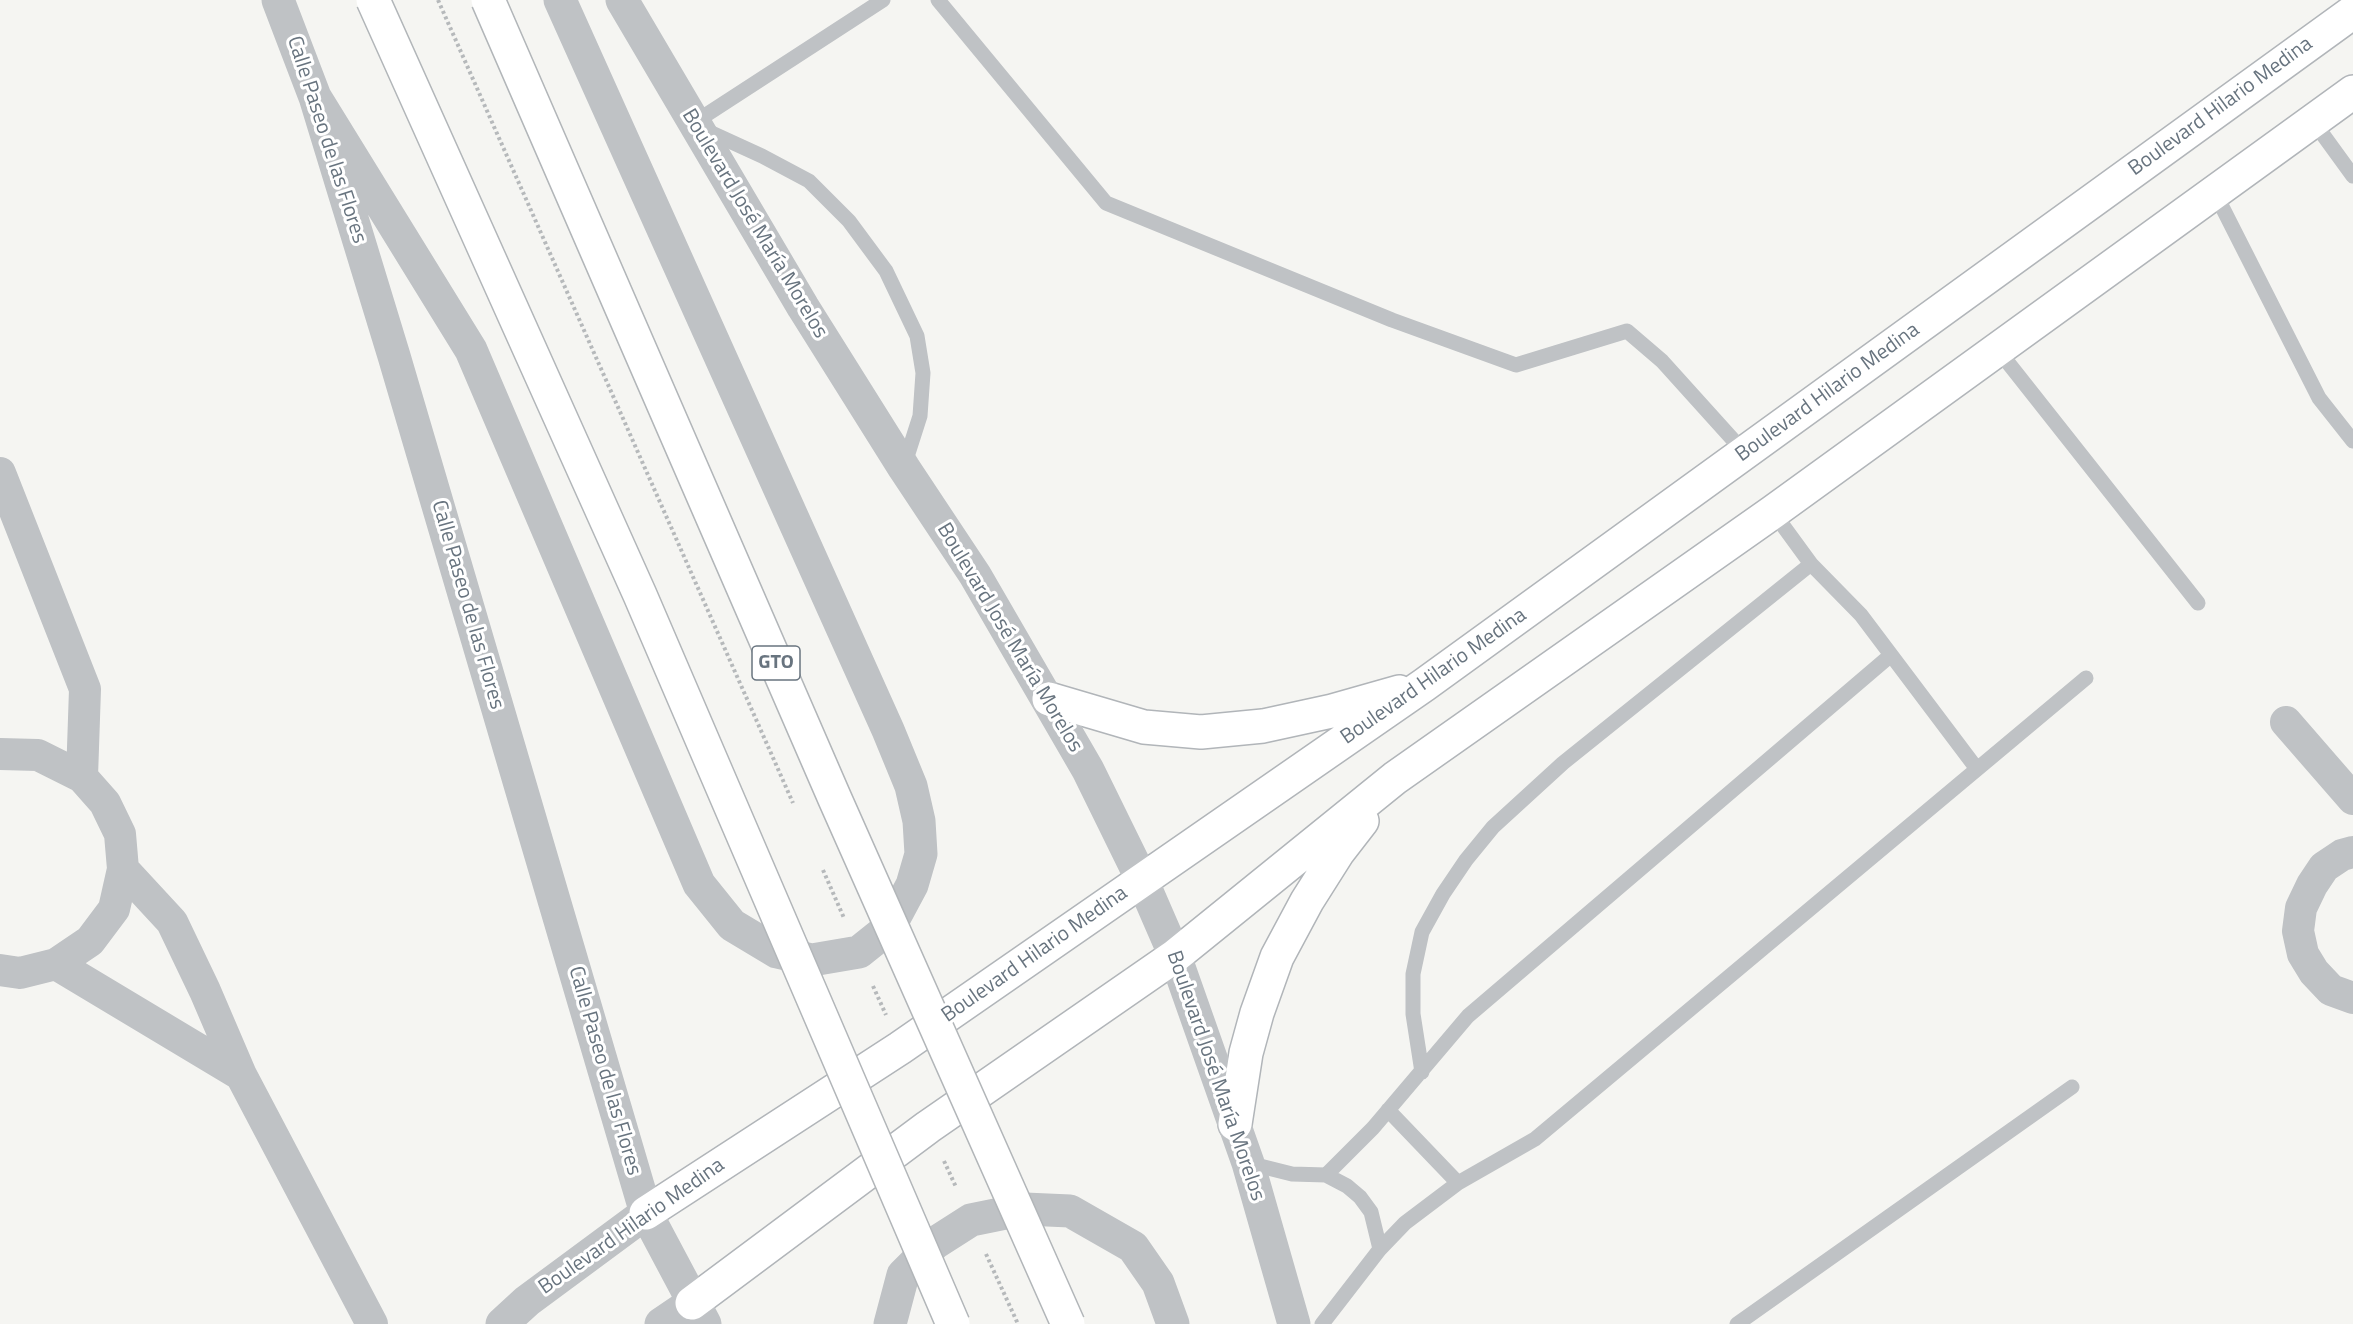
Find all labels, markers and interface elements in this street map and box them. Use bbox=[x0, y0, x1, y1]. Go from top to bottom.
street label: Boulevard Hilario Medina bbox=[2124, 32, 2318, 182]
street label: Calle Paseo de las Flores bbox=[281, 33, 371, 247]
street label: Boulevard José María Morelos bbox=[676, 105, 832, 343]
street label: Boulevard Hilario Medina bbox=[1731, 318, 1925, 468]
street label: Calle Paseo de las Flores bbox=[425, 498, 509, 712]
street label: Boulevard José María Morelos bbox=[931, 519, 1087, 757]
street label: Boulevard Hilario Medina bbox=[1336, 603, 1532, 751]
road number: GTO bbox=[752, 646, 800, 680]
street label: Boulevard Hilario Medina bbox=[937, 881, 1133, 1029]
street label: Boulevard José María Morelos bbox=[1160, 948, 1270, 1204]
street label: Calle Paseo de las Flores bbox=[562, 964, 646, 1178]
street label: Boulevard Hilario Medina bbox=[534, 1153, 730, 1301]

